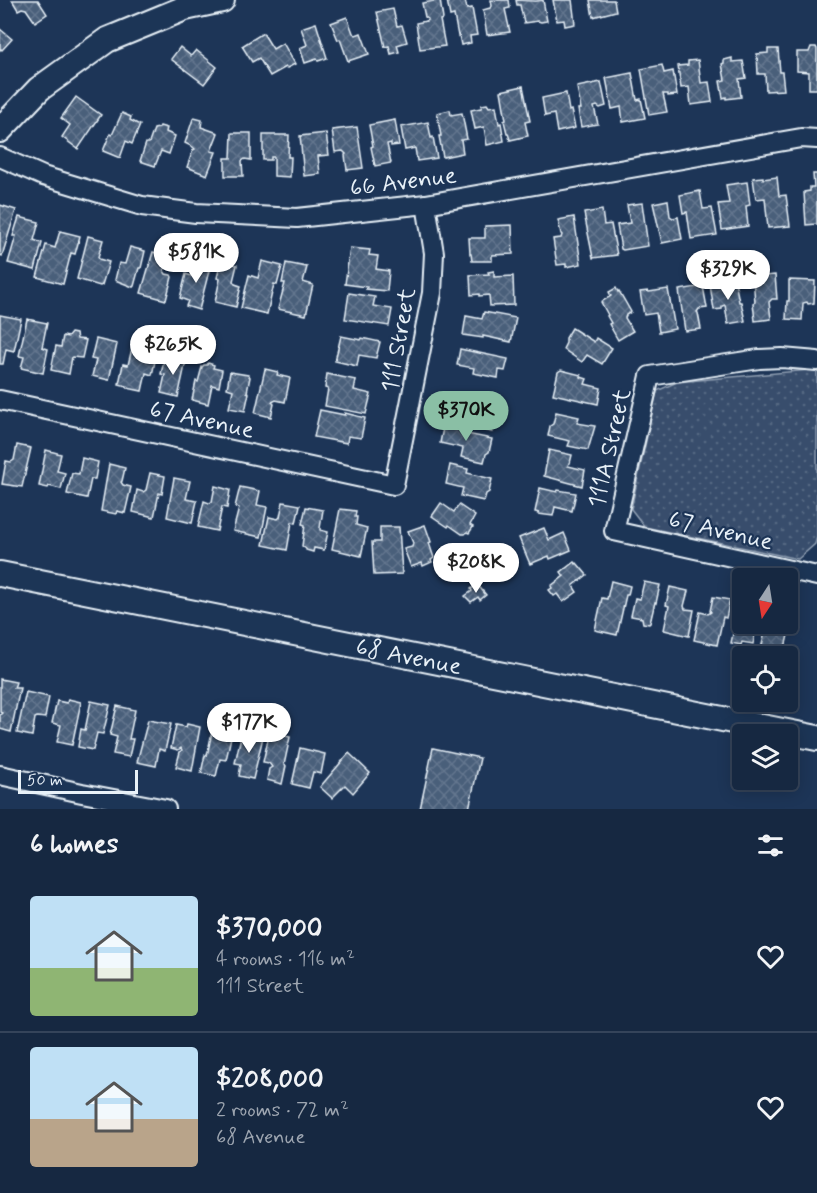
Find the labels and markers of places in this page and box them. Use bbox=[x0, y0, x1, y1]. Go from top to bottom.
pin: $581K bbox=[154, 233, 238, 284]
pin: $329K bbox=[686, 250, 770, 301]
pin: $265K bbox=[131, 325, 215, 376]
pin: $370K bbox=[424, 391, 508, 442]
pin: $208K bbox=[434, 543, 518, 594]
pin: $177K bbox=[207, 703, 291, 754]

